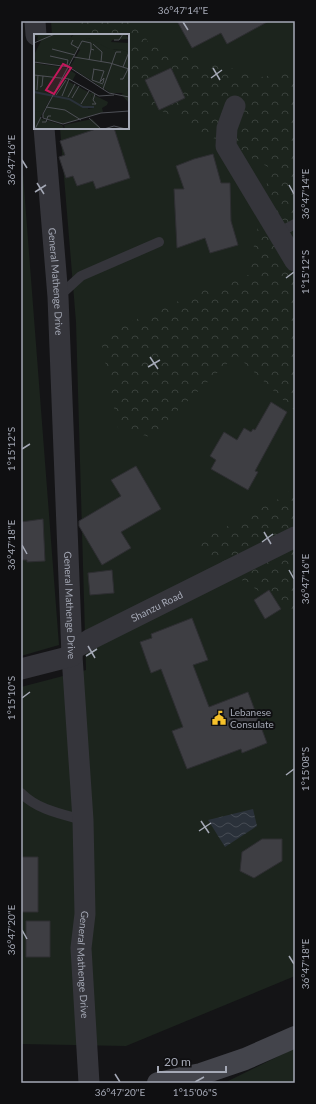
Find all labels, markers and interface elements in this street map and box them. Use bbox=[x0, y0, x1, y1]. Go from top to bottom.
text: 36°47'14"E bbox=[158, 4, 208, 16]
inset map bbox=[34, 34, 129, 129]
text: 36°47'16"E bbox=[5, 135, 17, 185]
text: 36°47'14"E bbox=[299, 169, 311, 219]
street label: General Mathenge Drive bbox=[46, 227, 65, 336]
text: 1°15'12"S bbox=[299, 250, 311, 294]
text: 1°15'12"S bbox=[5, 427, 17, 471]
text: 36°47'18"E bbox=[5, 520, 17, 570]
street label: General Mathenge Drive bbox=[62, 551, 78, 659]
text: 36°47'16"E bbox=[299, 554, 311, 604]
street label: Shanzu Road bbox=[129, 588, 185, 624]
text: 1°15'10"S bbox=[5, 676, 17, 720]
place label: Lebanese Consulate bbox=[230, 706, 274, 730]
public building icon: Lebanese Consulate bbox=[211, 710, 227, 726]
text: 1°15'08"S bbox=[299, 747, 311, 791]
text: 36°47'20"E bbox=[5, 905, 17, 955]
street label: General Mathenge Drive bbox=[75, 910, 91, 1019]
text: 36°47'18"E bbox=[299, 939, 311, 989]
scale bar bbox=[158, 1048, 226, 1074]
text: 20 m bbox=[164, 1054, 191, 1069]
text: 36°47'20"E bbox=[95, 1086, 145, 1098]
text: 1°15'06"S bbox=[173, 1086, 217, 1098]

